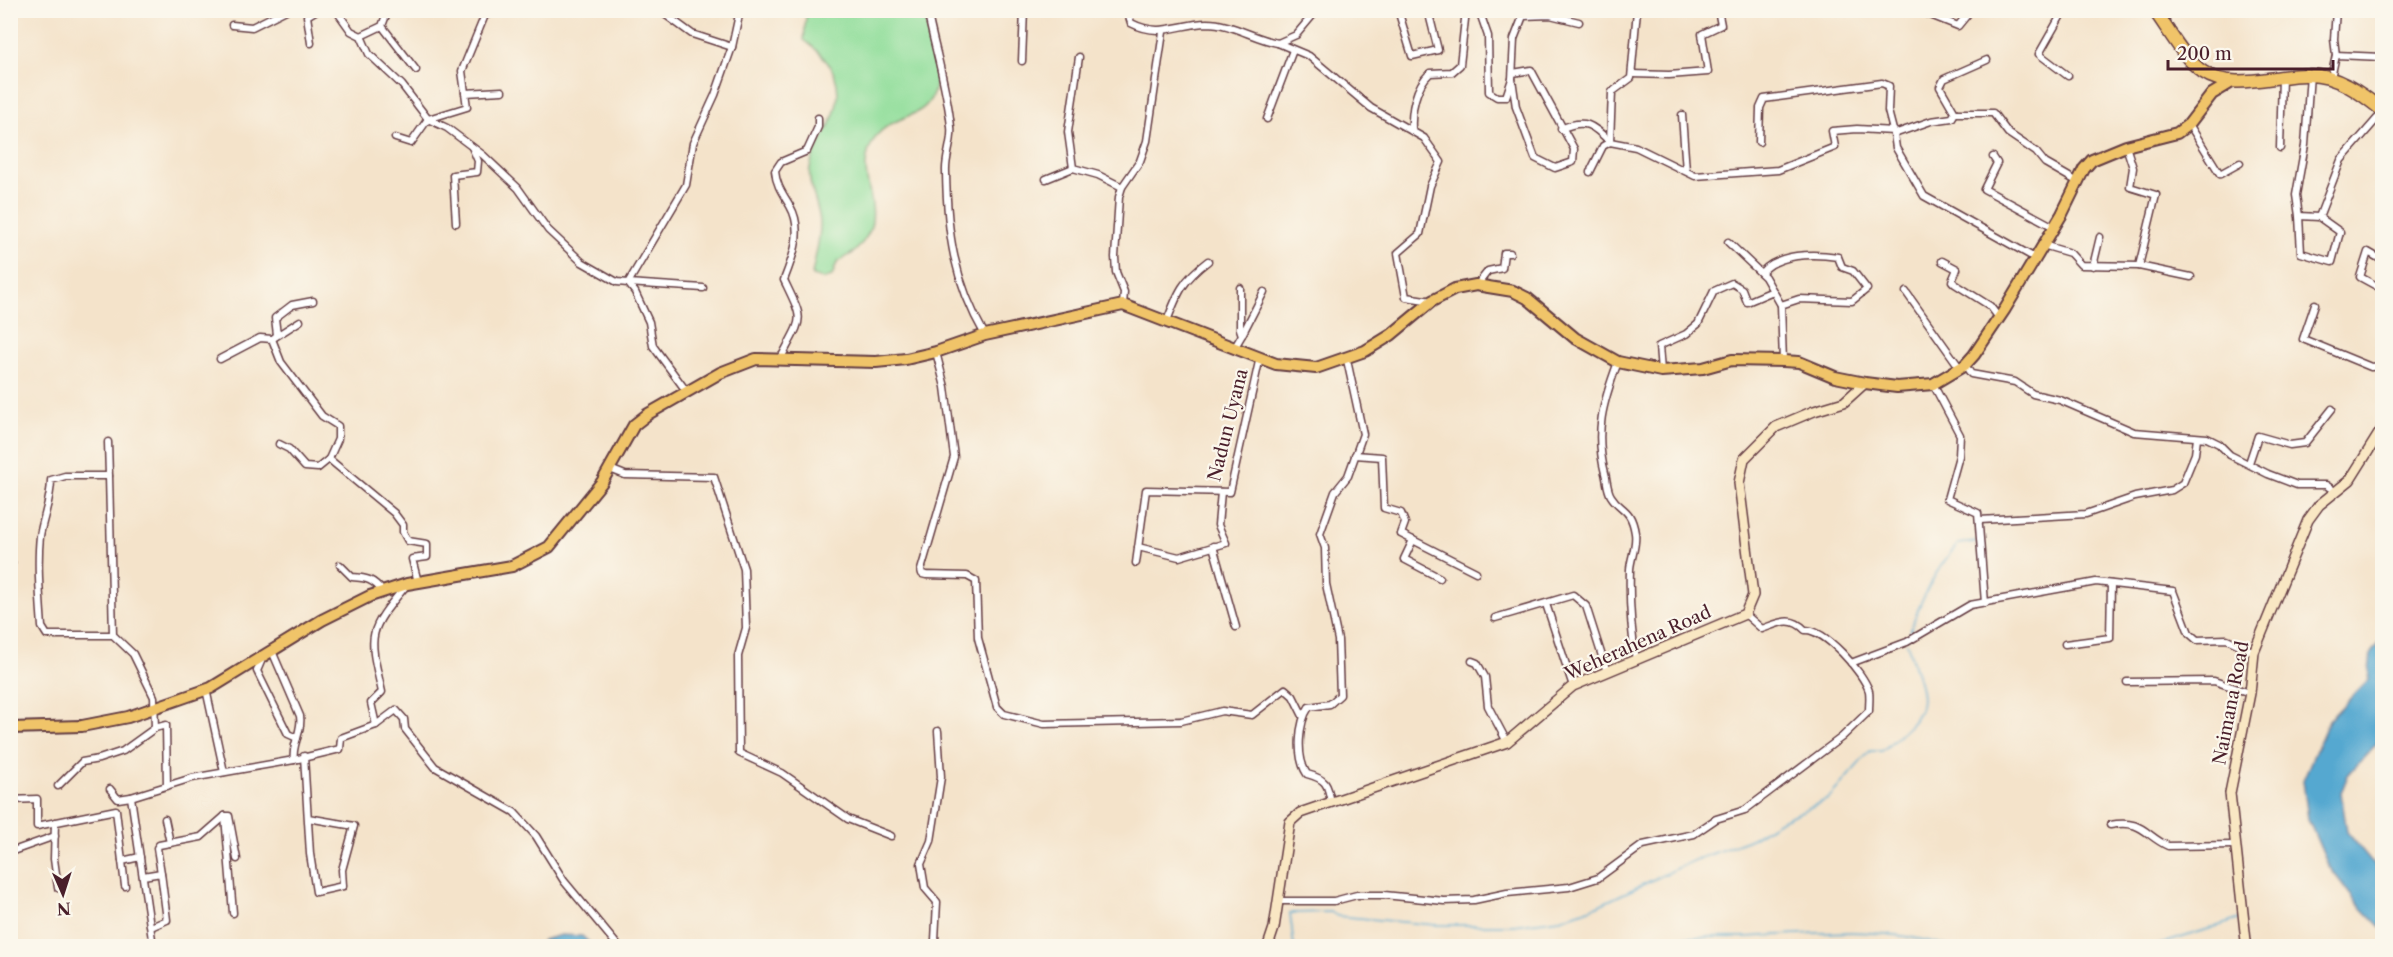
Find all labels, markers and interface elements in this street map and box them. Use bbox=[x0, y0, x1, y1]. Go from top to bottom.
scale bar bbox=[2168, 33, 2333, 71]
text: 200 m bbox=[2177, 43, 2232, 65]
street label: Nadun Uyana bbox=[1203, 366, 1253, 484]
street label: Weherahena Road bbox=[1561, 601, 1715, 686]
street label: Naimana Road bbox=[2208, 639, 2254, 767]
north arrow bbox=[33, 864, 93, 924]
text: N bbox=[56, 899, 71, 919]

